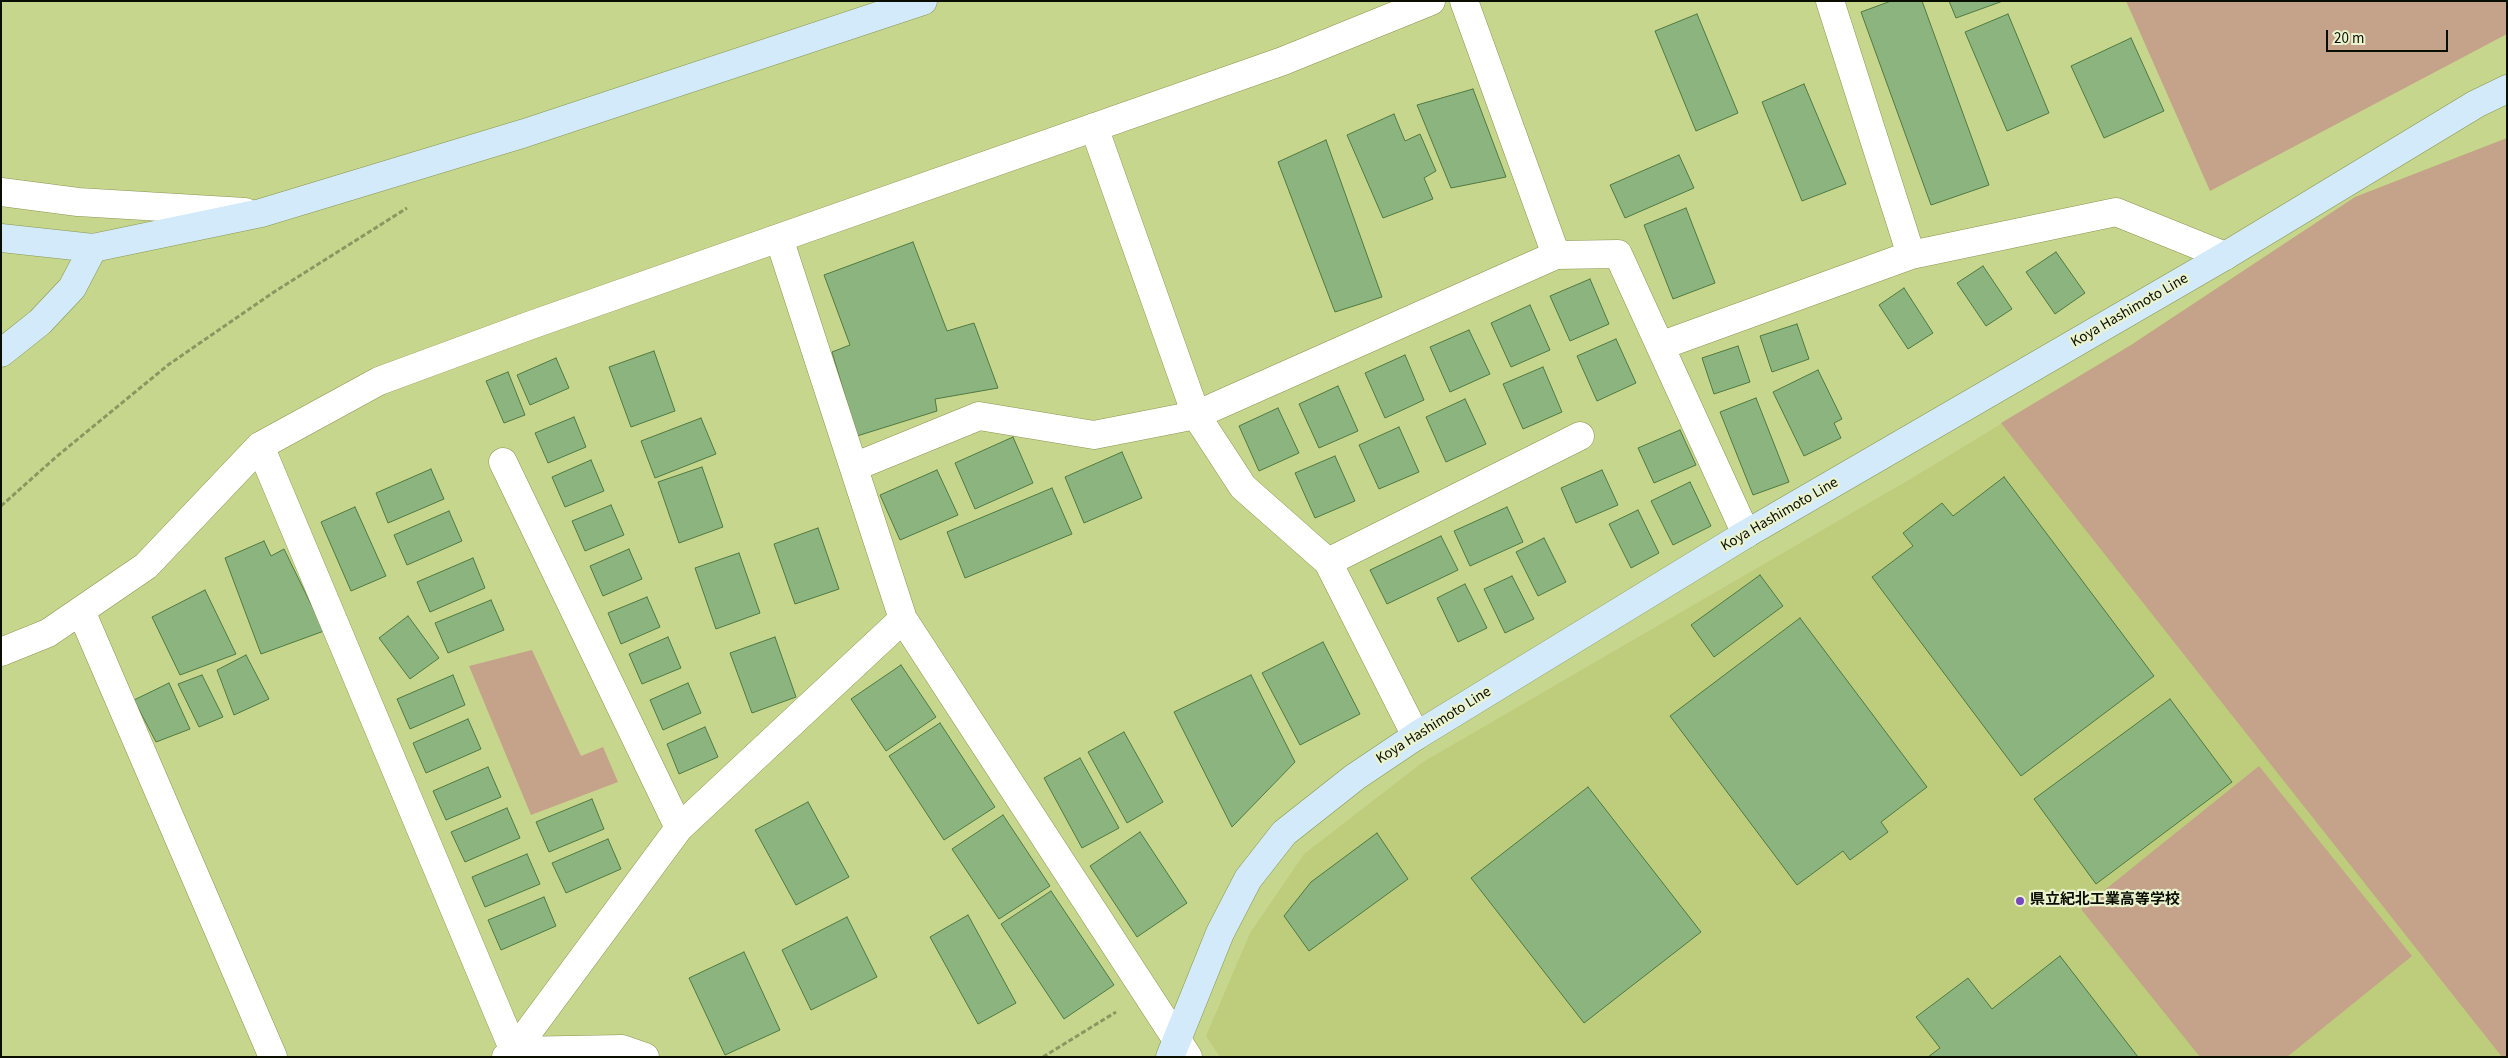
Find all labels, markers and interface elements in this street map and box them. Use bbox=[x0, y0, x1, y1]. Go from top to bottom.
scale bar bbox=[2328, 20, 2450, 52]
text: 20 m bbox=[2334, 28, 2364, 49]
street label: Koya Hashimoto Line bbox=[2068, 270, 2192, 352]
street label: Koya Hashimoto Line bbox=[1718, 474, 1842, 556]
street label: Koya Hashimoto Line bbox=[1373, 683, 1495, 769]
place label: 県立紀北工業高等学校 bbox=[2030, 892, 2180, 910]
marker: 県立紀北工業高等学校 bbox=[2014, 895, 2026, 907]

